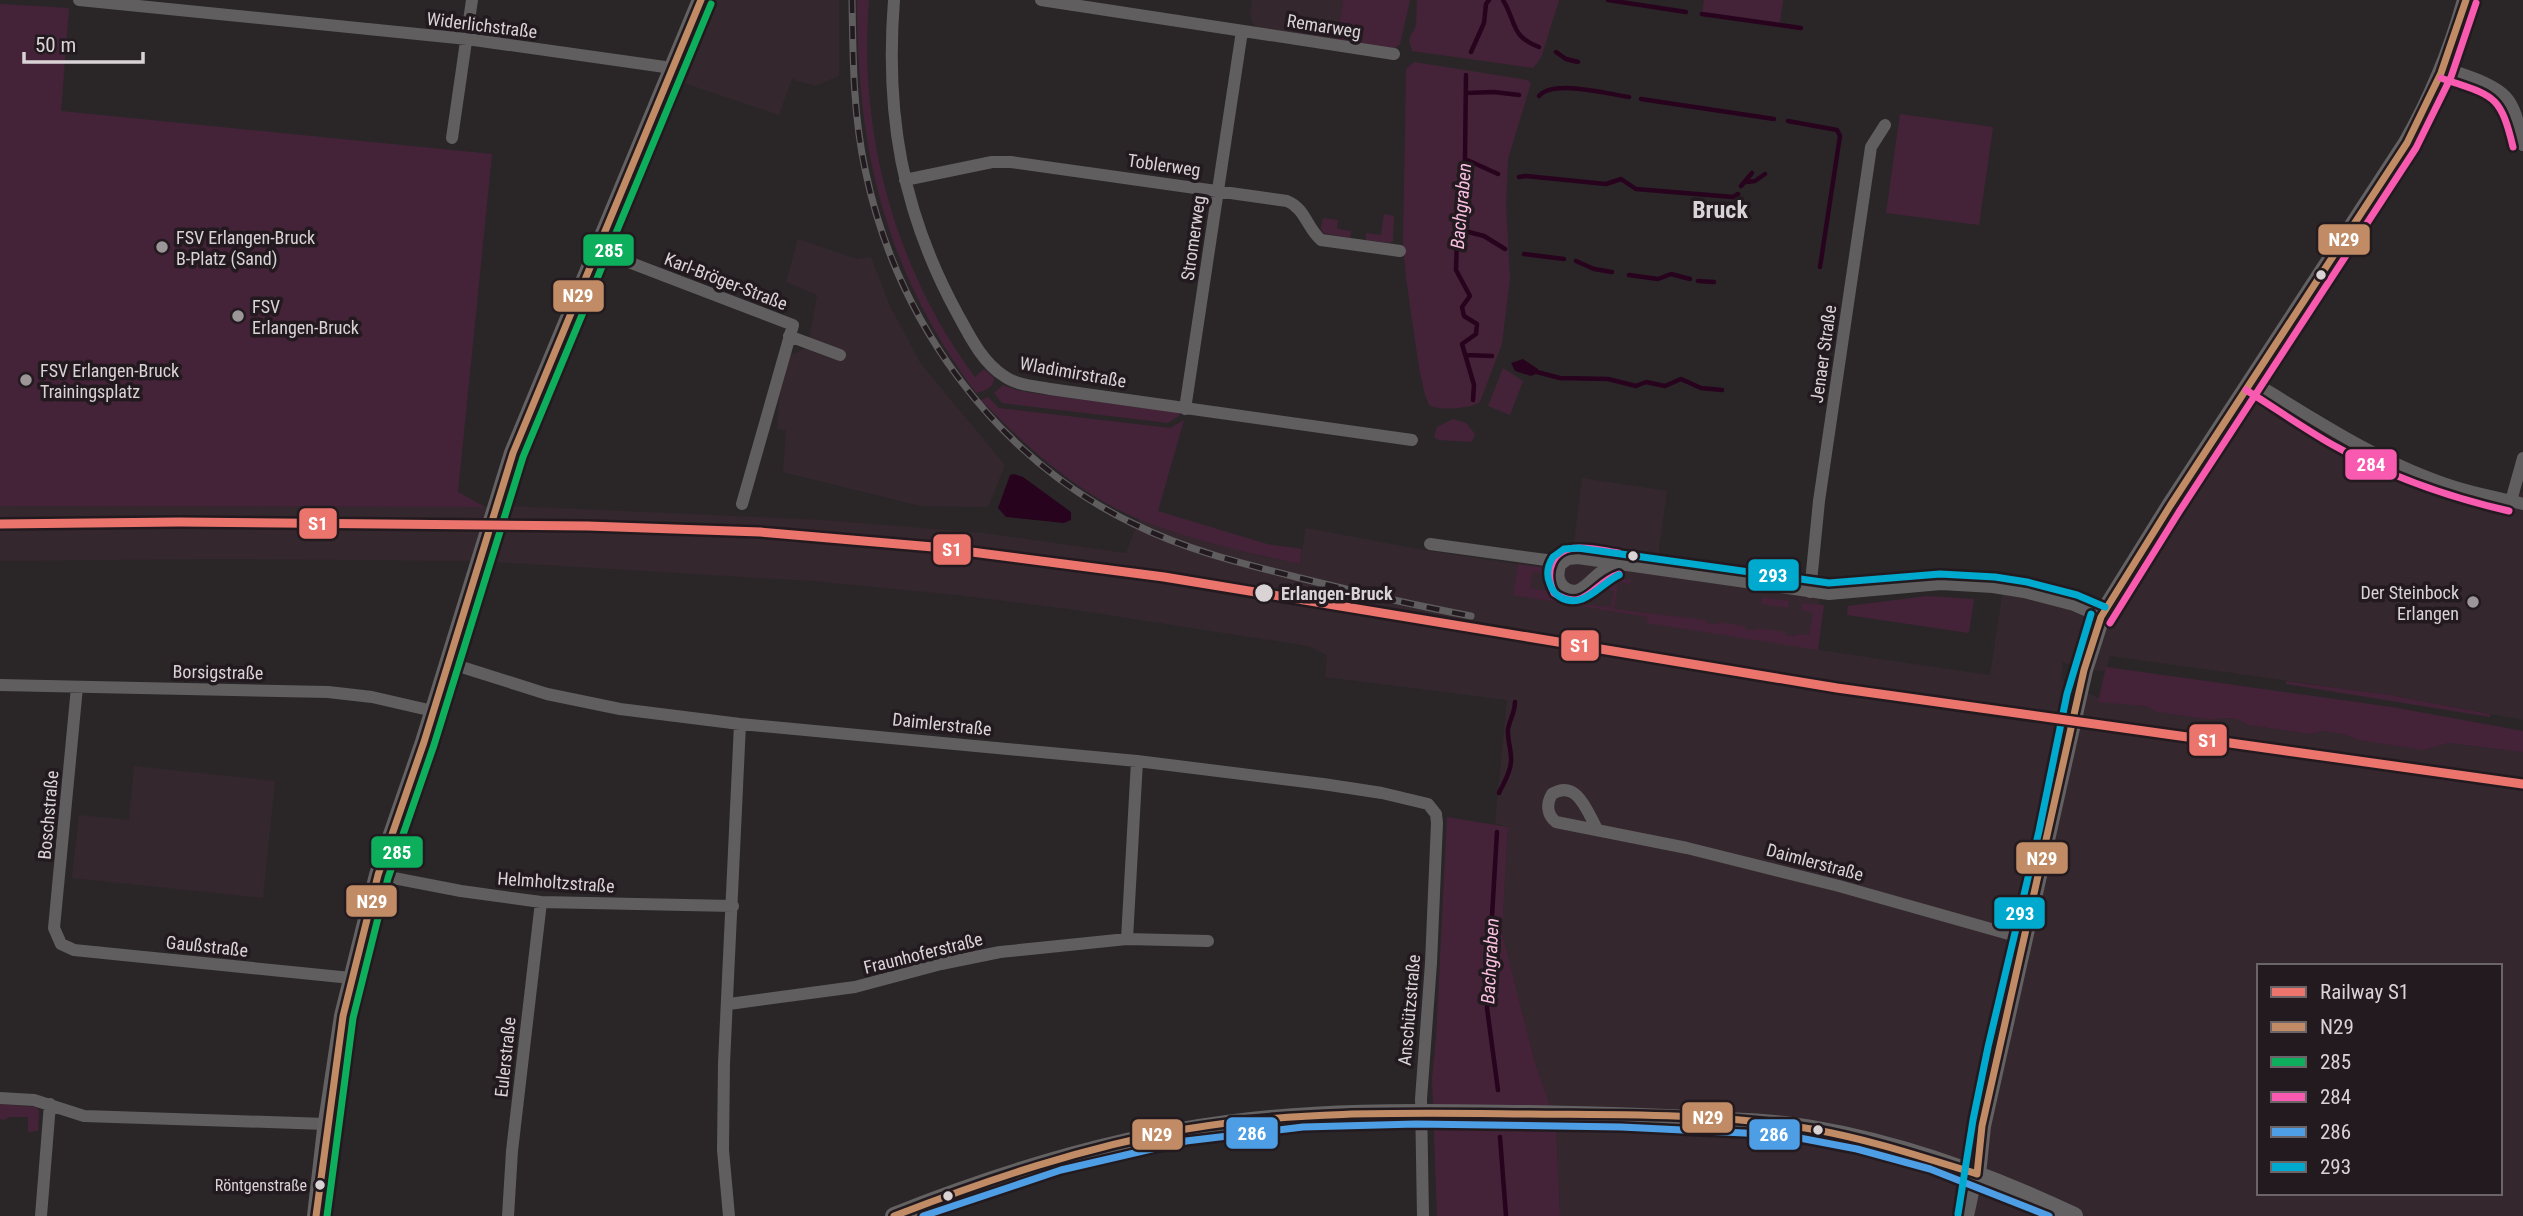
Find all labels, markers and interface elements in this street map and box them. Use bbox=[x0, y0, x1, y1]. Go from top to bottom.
street label: Widerlichstraße bbox=[426, 8, 538, 42]
street label: Remarweg bbox=[1285, 10, 1363, 42]
scale bar bbox=[24, 21, 144, 65]
text: 50 m bbox=[35, 33, 76, 57]
street label: Toblerweg bbox=[1126, 149, 1202, 181]
water label: Bachgraben bbox=[1446, 162, 1476, 250]
street label: Stromerweg bbox=[1177, 194, 1209, 282]
district label: Bruck bbox=[1692, 196, 1748, 224]
line badge: N29 bbox=[2317, 223, 2371, 256]
place label: FSV Erlangen-Bruck B-Platz (Sand) bbox=[176, 227, 315, 270]
text: N29 bbox=[2329, 228, 2359, 251]
line badge: 285 bbox=[582, 233, 635, 267]
marker: FSV Erlangen-Bruck B-Platz (Sand) bbox=[154, 239, 170, 255]
text: 285 bbox=[595, 239, 623, 262]
street label: Karl-Bröger-Straße bbox=[661, 248, 791, 314]
unlabelled marker bbox=[2314, 268, 2328, 282]
line badge: N29 bbox=[552, 279, 605, 313]
text: N29 bbox=[563, 284, 593, 307]
place label: FSV Erlangen-Bruck bbox=[252, 296, 359, 338]
street label: Jenaer Straße bbox=[1806, 304, 1840, 404]
marker: FSV Erlangen-Bruck bbox=[230, 308, 246, 324]
street label: Wladimirstraße bbox=[1018, 352, 1128, 392]
place label: FSV Erlangen-Bruck Trainingsplatz bbox=[40, 360, 179, 402]
marker: FSV Erlangen-Bruck Trainingsplatz bbox=[18, 372, 34, 388]
line badge: 284 bbox=[2344, 448, 2398, 481]
text: 284 bbox=[2357, 453, 2385, 476]
line badge: S1 bbox=[298, 507, 338, 540]
text: S1 bbox=[308, 512, 328, 535]
line badge: S1 bbox=[932, 533, 972, 566]
text: S1 bbox=[942, 538, 962, 561]
unlabelled marker bbox=[1626, 549, 1640, 563]
line badge: 293 bbox=[1747, 558, 1800, 592]
text: 293 bbox=[1759, 564, 1787, 587]
marker: Erlangen-Bruck bbox=[1253, 582, 1275, 604]
place label: Der Steinbock Erlangen bbox=[2360, 582, 2459, 624]
place label: Erlangen-Bruck bbox=[1281, 583, 1393, 604]
marker: Der Steinbock Erlangen bbox=[2465, 594, 2481, 610]
line badge: S1 bbox=[1560, 629, 1600, 662]
text: S1 bbox=[1570, 634, 1590, 657]
street label: Borsigstraße bbox=[172, 661, 264, 683]
street label: Daimlerstraße bbox=[891, 708, 993, 740]
line badge: S1 bbox=[2188, 723, 2228, 757]
text: S1 bbox=[2198, 729, 2218, 752]
street label: Boschstraße bbox=[34, 770, 62, 860]
line badge: 285 bbox=[370, 835, 424, 869]
street label: Daimlerstraße bbox=[1764, 839, 1866, 885]
text: 285 bbox=[383, 841, 411, 864]
line badge: N29 bbox=[2015, 841, 2069, 875]
text: N29 bbox=[2027, 847, 2057, 870]
street label: Helmholtzstraße bbox=[497, 867, 615, 897]
line badge: N29 bbox=[345, 884, 398, 918]
text: N29 bbox=[357, 890, 387, 913]
line badge: 293 bbox=[1993, 896, 2046, 930]
text: 293 bbox=[2006, 902, 2034, 925]
water label: Bachgraben bbox=[1476, 917, 1504, 1005]
street label: Fraunhoferstraße bbox=[861, 928, 985, 978]
street label: Gaußstraße bbox=[165, 931, 249, 961]
street label: Anschützstraße bbox=[1394, 954, 1424, 1066]
legend bbox=[2257, 964, 2502, 1195]
text: Railway S1 bbox=[2320, 980, 2409, 1004]
text: N29 bbox=[2320, 1015, 2354, 1039]
street label: Eulerstraße bbox=[490, 1016, 520, 1098]
text: 285 bbox=[2320, 1050, 2351, 1074]
text: 284 bbox=[2320, 1085, 2351, 1109]
line badge: N29 bbox=[1681, 1101, 1734, 1134]
text: N29 bbox=[1693, 1106, 1723, 1129]
line badge: 286 bbox=[1225, 1116, 1279, 1150]
line badge: N29 bbox=[1131, 1118, 1184, 1151]
line badge: 286 bbox=[1748, 1118, 1801, 1151]
text: 286 bbox=[2320, 1120, 2351, 1144]
text: 286 bbox=[1238, 1122, 1266, 1145]
text: N29 bbox=[1142, 1123, 1172, 1146]
text: 286 bbox=[1760, 1123, 1788, 1146]
unlabelled marker bbox=[1811, 1123, 1825, 1137]
text: 293 bbox=[2320, 1155, 2351, 1179]
place label: Röntgenstraße bbox=[215, 1176, 307, 1195]
marker: Röntgenstraße bbox=[313, 1178, 327, 1192]
unlabelled marker bbox=[941, 1189, 955, 1203]

